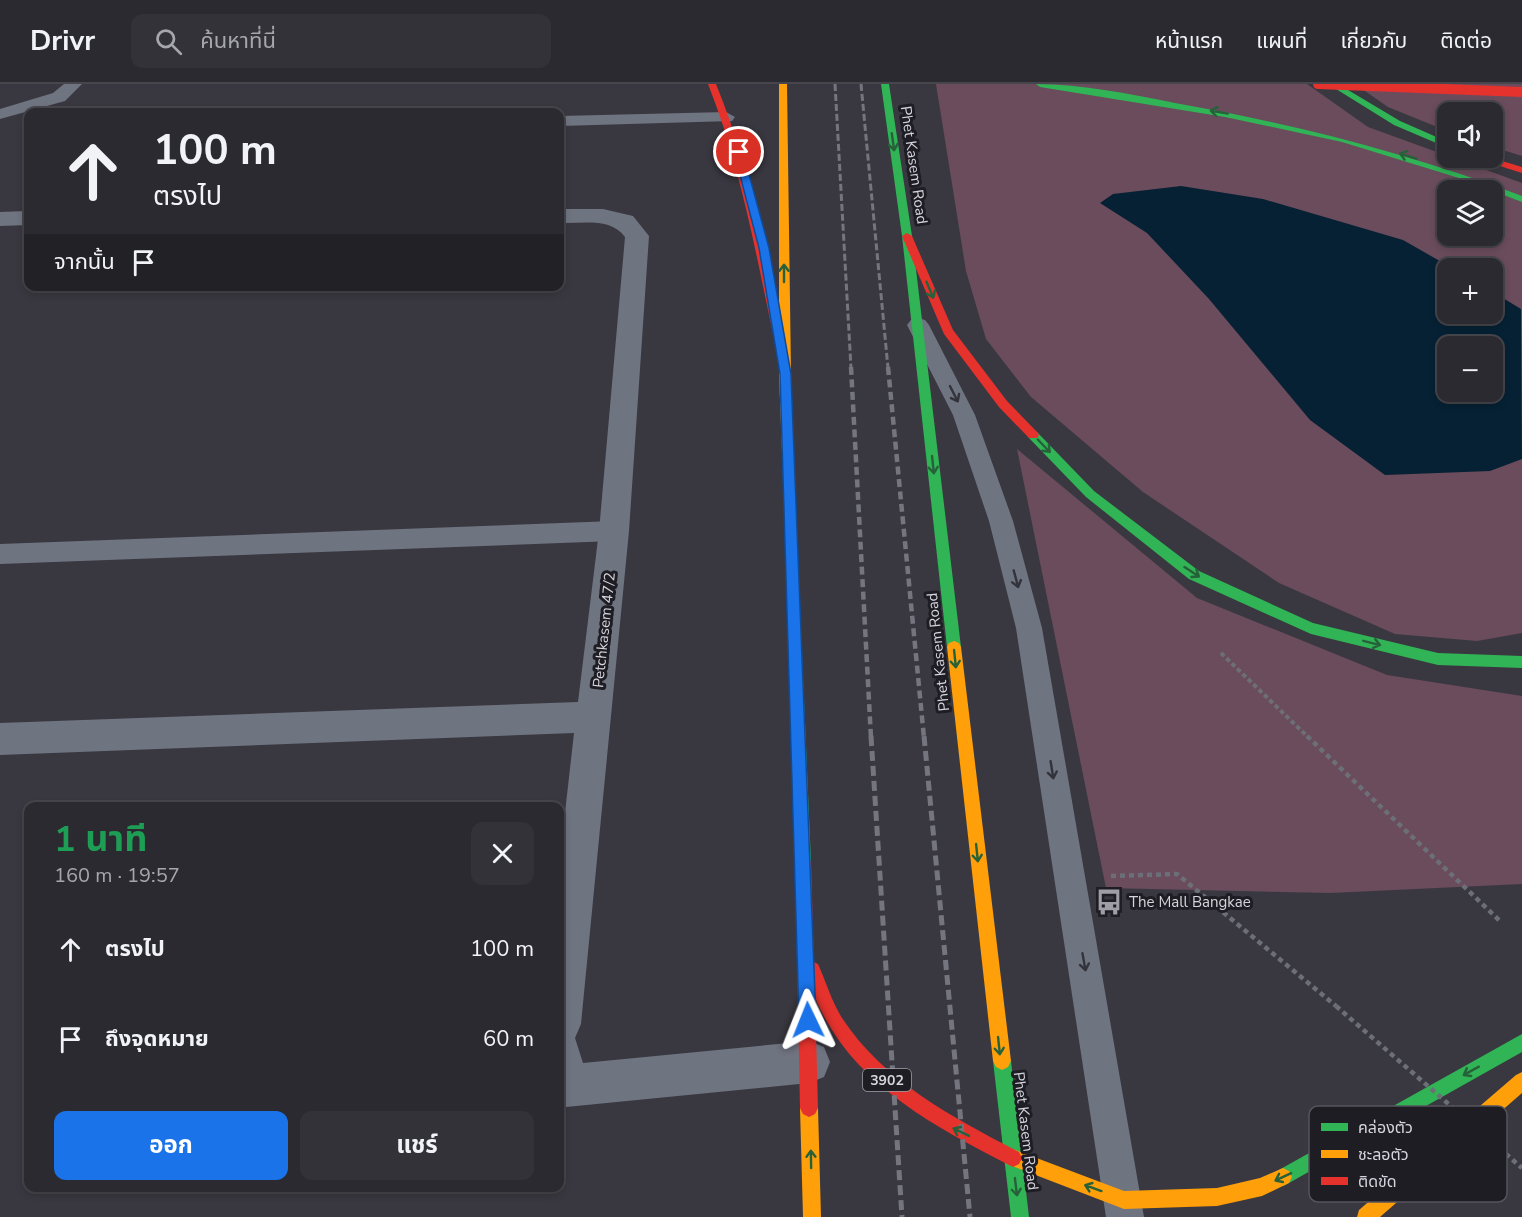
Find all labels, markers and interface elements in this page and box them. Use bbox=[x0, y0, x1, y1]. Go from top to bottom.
search box bbox=[131, 14, 551, 68]
text: Drivr bbox=[30, 22, 95, 60]
icon: search bbox=[152, 25, 185, 58]
text: ค้นหาที่นี่ bbox=[200, 26, 276, 56]
text: หน้าแรก bbox=[1155, 27, 1223, 55]
text: แผนที่ bbox=[1256, 27, 1307, 55]
text: เกี่ยวกับ bbox=[1340, 27, 1407, 55]
text: ติดต่อ bbox=[1440, 27, 1492, 55]
map controls bbox=[1437, 102, 1503, 402]
button: sound bbox=[1437, 102, 1503, 168]
street label: Phet Kasem Road bbox=[896, 105, 932, 225]
one-way arrow bbox=[1209, 106, 1229, 117]
text: 100 m bbox=[153, 122, 277, 179]
pin bbox=[713, 126, 764, 177]
one-way arrow bbox=[888, 131, 899, 151]
icon: ahead bbox=[54, 132, 132, 210]
icon: arrive bbox=[722, 135, 755, 168]
one-way arrow bbox=[1399, 150, 1418, 161]
text: ตรงไป bbox=[153, 178, 222, 215]
button: layers bbox=[1437, 180, 1503, 246]
icon: arrive bbox=[127, 246, 160, 279]
text: จากนั้น bbox=[54, 247, 115, 277]
button: + bbox=[1437, 258, 1503, 324]
one-way arrow bbox=[779, 264, 790, 284]
one-way arrow bbox=[925, 280, 936, 298]
button: − bbox=[1437, 336, 1503, 402]
one-way arrow bbox=[948, 385, 960, 403]
one-way arrow bbox=[1036, 439, 1051, 454]
one-way arrow bbox=[928, 455, 939, 475]
one-way arrow bbox=[1183, 566, 1200, 578]
one-way arrow bbox=[1010, 569, 1022, 588]
street label: Petchkasem 47/2 bbox=[588, 571, 620, 689]
street label: Phet Kasem Road bbox=[922, 592, 954, 712]
one-way arrow bbox=[1362, 638, 1381, 650]
one-way arrow bbox=[950, 649, 961, 668]
one-way arrow bbox=[1047, 760, 1058, 779]
text: 1 นาที bbox=[54, 815, 147, 864]
button: close bbox=[471, 822, 534, 885]
one-way arrow bbox=[972, 842, 983, 862]
text: 160 m · 19:57 bbox=[54, 862, 180, 889]
bus stop icon: The Mall Bangkae bbox=[1094, 887, 1124, 917]
place label: The Mall Bangkae bbox=[1129, 892, 1251, 912]
icon: ahead bbox=[54, 933, 87, 966]
text: ตรงไป bbox=[105, 934, 165, 964]
text: 100 m bbox=[470, 934, 534, 964]
one-way arrow bbox=[1079, 952, 1090, 972]
position arrow bbox=[776, 988, 840, 1052]
icon: arrive bbox=[54, 1023, 87, 1056]
text: ถึงจุดหมาย bbox=[105, 1024, 209, 1054]
text: 60 m bbox=[483, 1024, 534, 1054]
one-way arrow bbox=[994, 1036, 1005, 1056]
one-way arrow bbox=[1463, 1065, 1480, 1077]
road number: 3902 bbox=[863, 1069, 911, 1091]
street label: Phet Kasem Road bbox=[1009, 1071, 1043, 1191]
legend bbox=[1309, 1106, 1507, 1202]
button: ออก bbox=[54, 1111, 288, 1180]
button: แชร์ bbox=[300, 1111, 534, 1180]
text: คล่องตัว bbox=[1358, 1117, 1413, 1139]
one-way arrow bbox=[952, 1125, 970, 1137]
text: ชะลอตัว bbox=[1358, 1144, 1409, 1166]
one-way arrow bbox=[805, 1149, 817, 1169]
text: ติดขัด bbox=[1358, 1171, 1397, 1193]
one-way arrow bbox=[1274, 1172, 1292, 1184]
one-way arrow bbox=[1011, 1177, 1022, 1197]
one-way arrow bbox=[1084, 1182, 1103, 1193]

